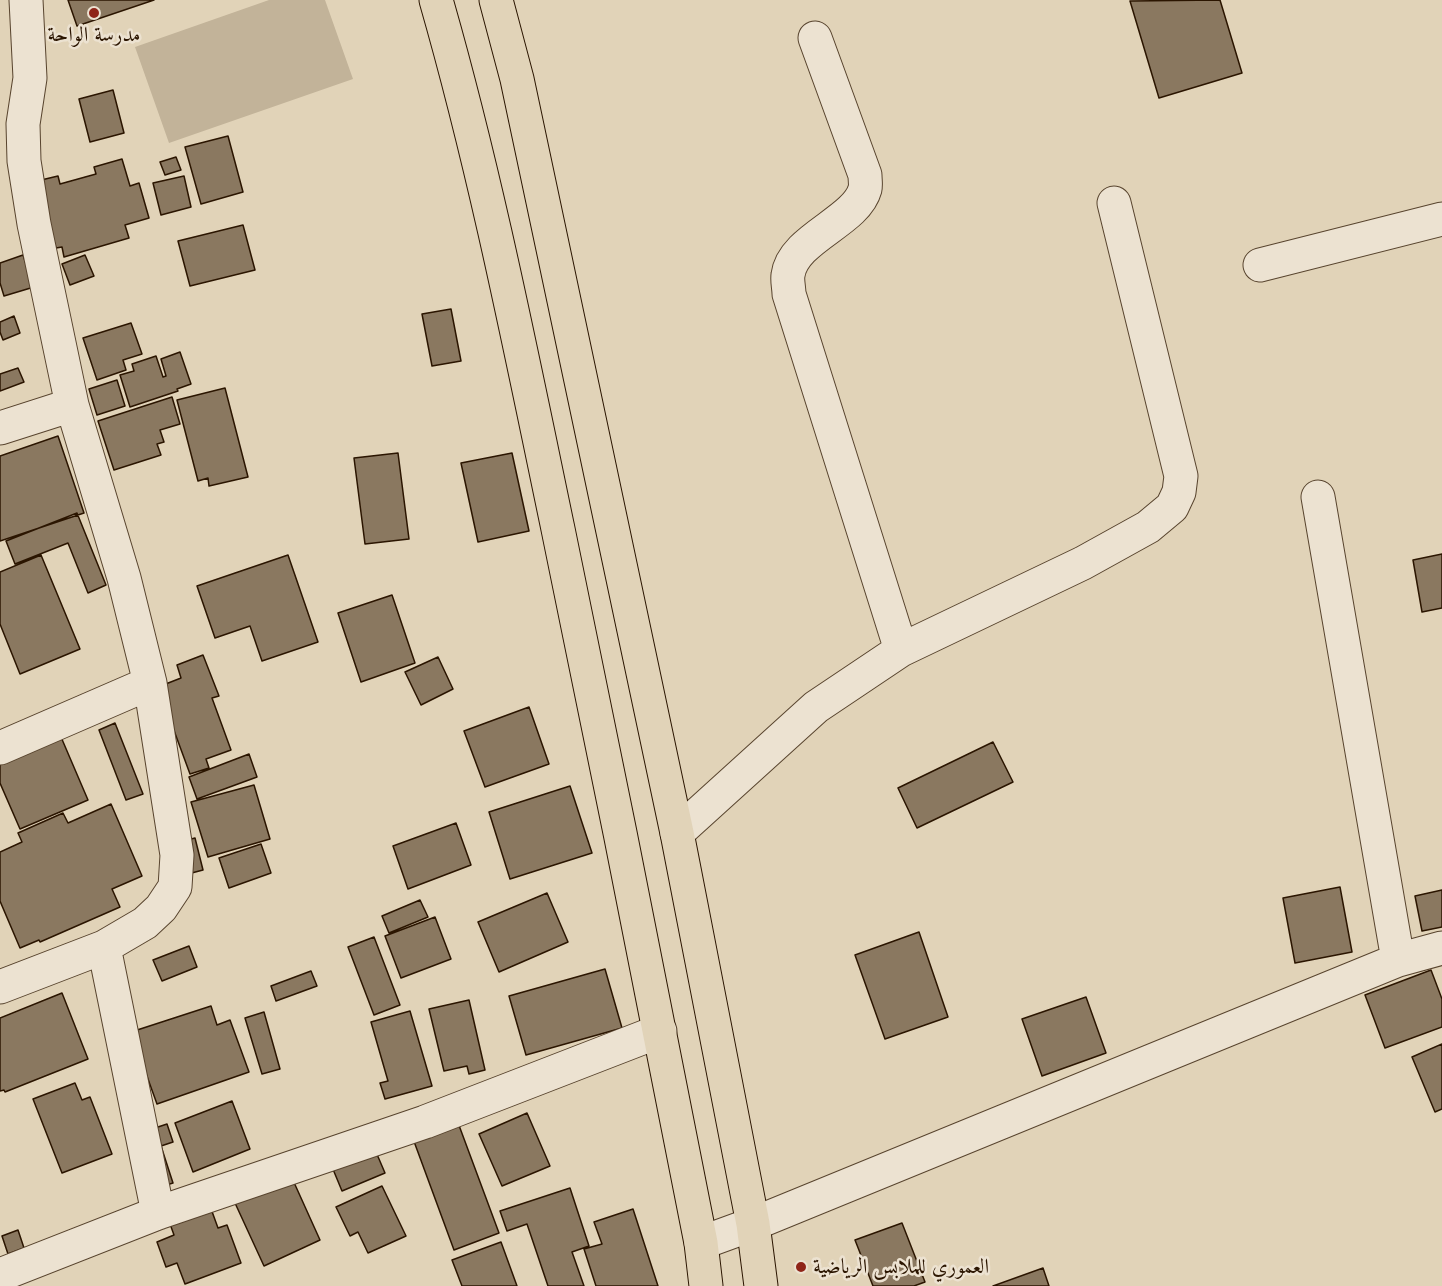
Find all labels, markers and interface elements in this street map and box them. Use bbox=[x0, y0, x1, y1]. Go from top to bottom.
marker: مدرسة الواحة bbox=[87, 6, 101, 20]
place label: مدرسة الواحة bbox=[48, 22, 140, 48]
place label: العموري للملابس الرياضية bbox=[813, 1254, 989, 1280]
marker: العموري للملابس الرياضية bbox=[794, 1260, 808, 1274]

